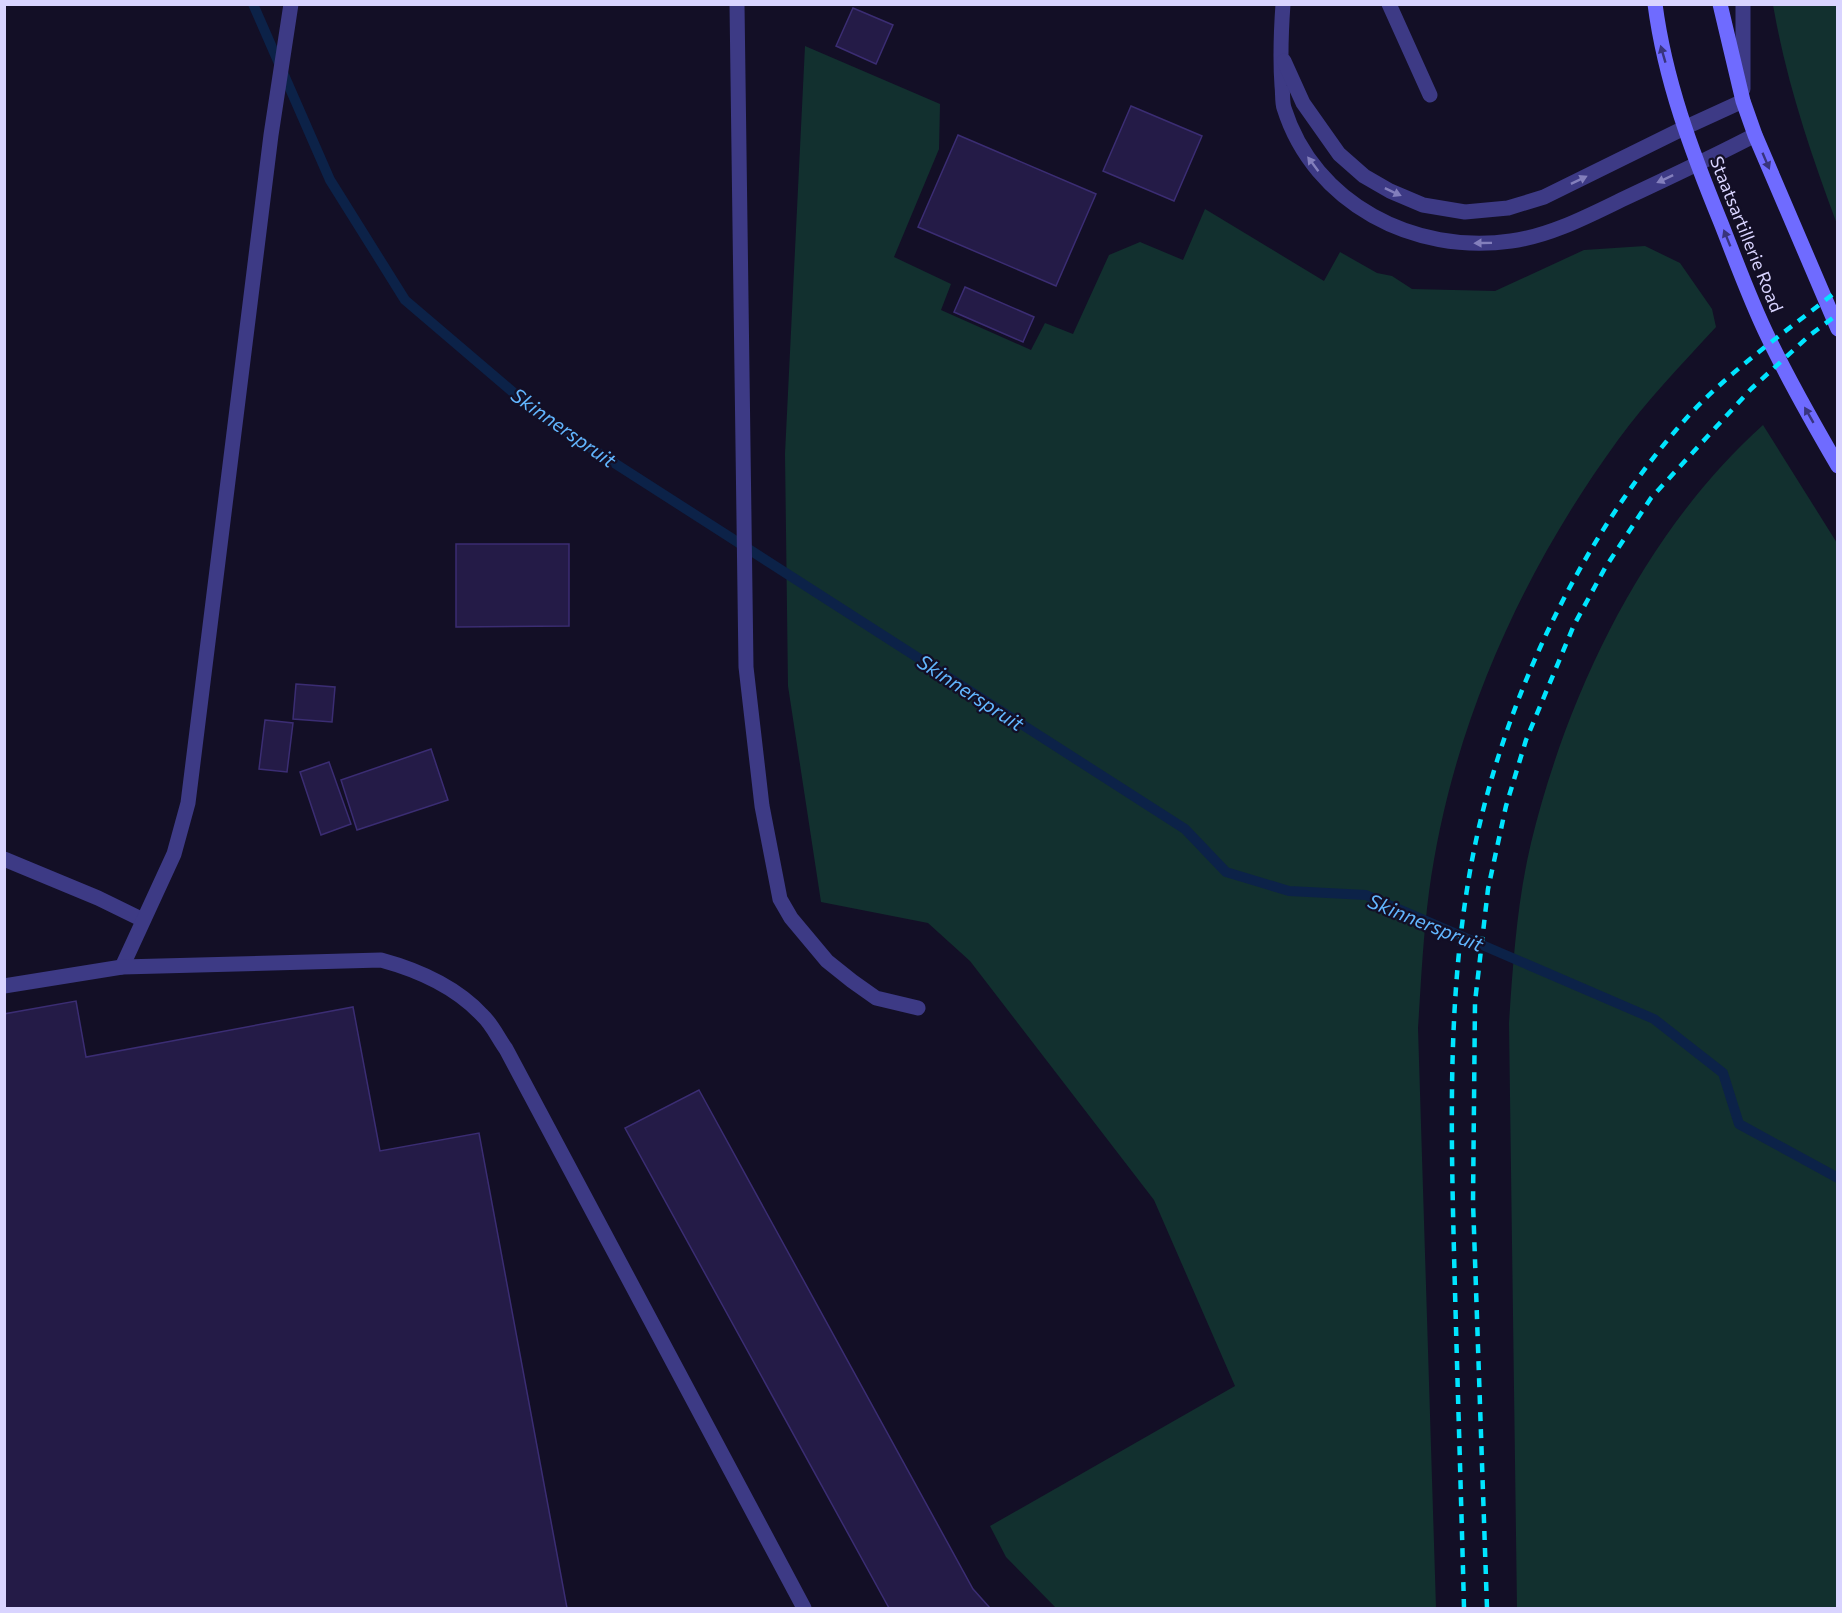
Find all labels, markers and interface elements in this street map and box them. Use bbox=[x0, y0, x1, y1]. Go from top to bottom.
one-way arrow bbox=[1658, 45, 1667, 63]
one-way arrow bbox=[1762, 152, 1771, 170]
street label: Staatsartillerie Road bbox=[1706, 153, 1788, 315]
one-way arrow bbox=[1307, 157, 1319, 172]
one-way arrow bbox=[1570, 175, 1588, 185]
one-way arrow bbox=[1657, 175, 1674, 184]
one-way arrow bbox=[1385, 187, 1402, 196]
one-way arrow bbox=[1722, 229, 1731, 247]
one-way arrow bbox=[1473, 238, 1492, 248]
water label: Skinnerspruit bbox=[507, 382, 622, 472]
one-way arrow bbox=[1803, 407, 1814, 423]
water label: Skinnerspruit bbox=[913, 649, 1029, 736]
water label: Skinnerspruit bbox=[1365, 888, 1488, 956]

